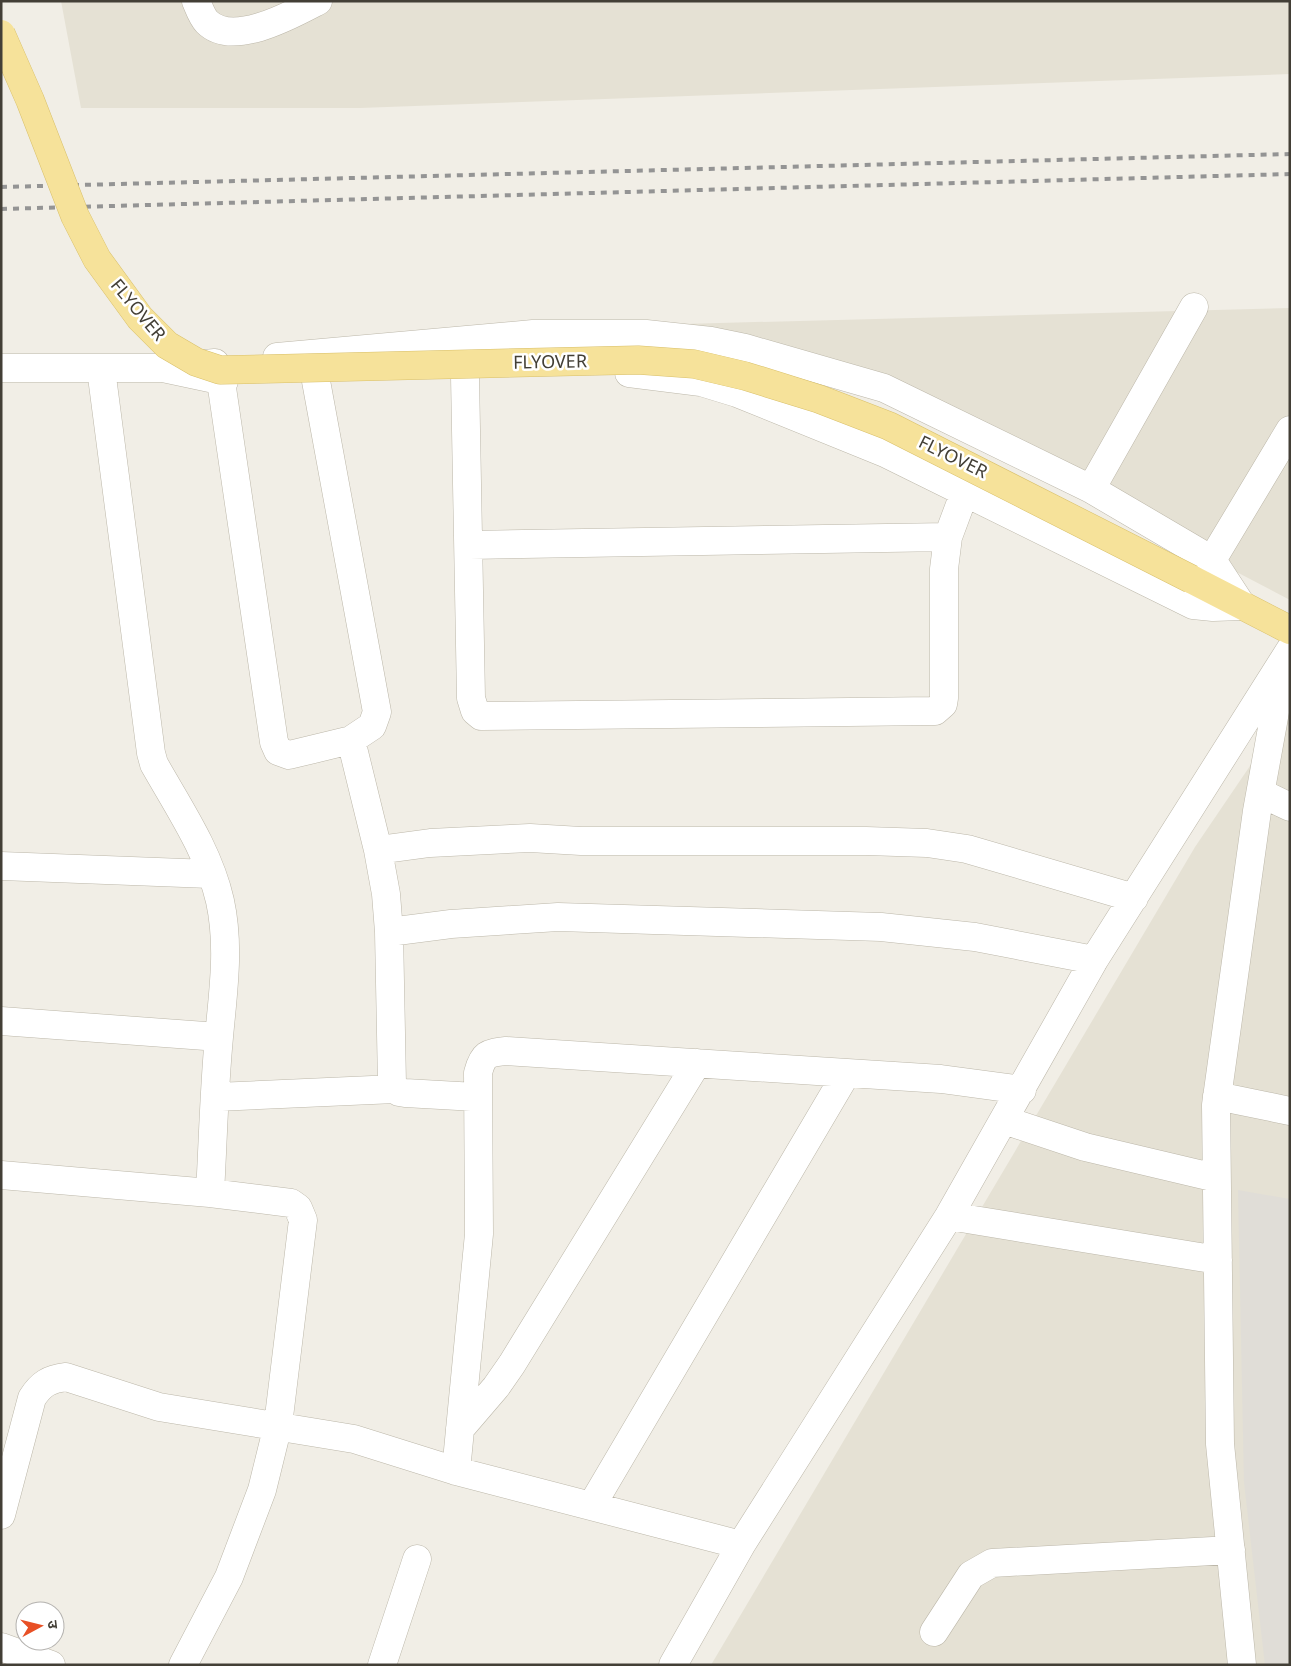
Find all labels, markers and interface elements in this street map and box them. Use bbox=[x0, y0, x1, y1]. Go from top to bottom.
street label: FLYOVER bbox=[106, 273, 172, 345]
street label: FLYOVER bbox=[513, 348, 587, 374]
street label: FLYOVER bbox=[915, 429, 992, 483]
north arrow bbox=[15, 1601, 65, 1651]
text: उ bbox=[43, 1619, 63, 1630]

